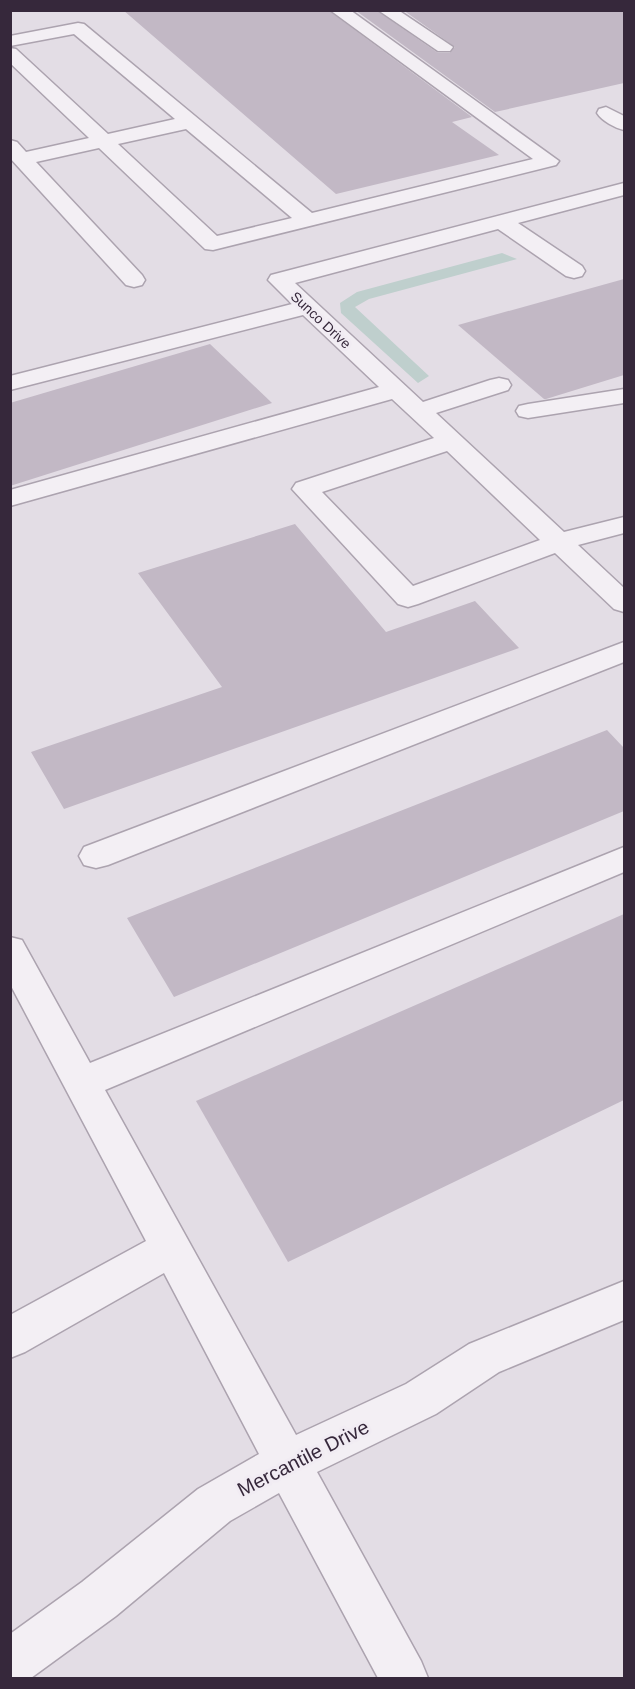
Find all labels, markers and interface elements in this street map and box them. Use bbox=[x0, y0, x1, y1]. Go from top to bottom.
street label: Sunco Drive bbox=[288, 288, 354, 352]
street label: Mercantile Drive bbox=[234, 1415, 372, 1501]

